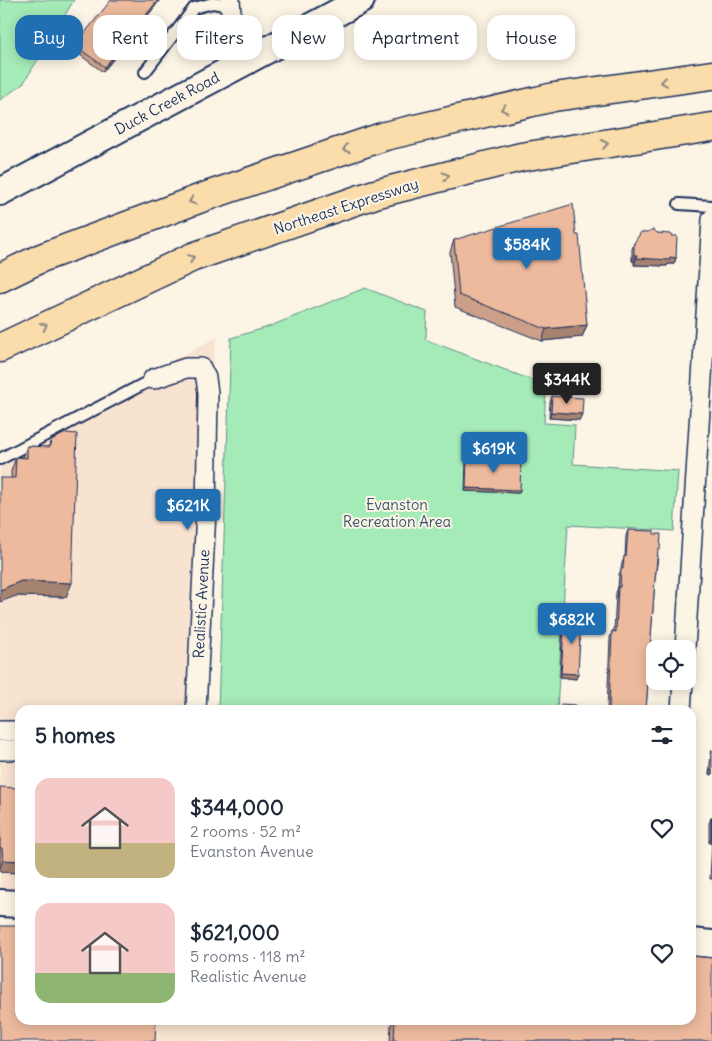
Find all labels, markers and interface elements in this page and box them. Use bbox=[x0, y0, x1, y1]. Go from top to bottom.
chip: Buy bbox=[15, 15, 83, 60]
chip: Rent bbox=[93, 15, 167, 60]
chip: Filters bbox=[177, 15, 262, 60]
chip: New bbox=[272, 15, 344, 60]
chip: Apartment bbox=[354, 15, 477, 60]
chip: House bbox=[487, 15, 575, 60]
street label: Duck Creek Road bbox=[111, 67, 223, 139]
one-way arrow bbox=[659, 76, 668, 86]
one-way arrow bbox=[499, 103, 508, 114]
one-way arrow bbox=[600, 139, 609, 149]
one-way arrow bbox=[343, 144, 351, 154]
one-way arrow bbox=[441, 171, 450, 182]
street label: Northeast Expressway bbox=[271, 174, 421, 238]
one-way arrow bbox=[188, 195, 197, 205]
pin: $584K bbox=[492, 228, 562, 270]
text: $584K bbox=[504, 234, 550, 254]
one-way arrow bbox=[186, 254, 195, 265]
one-way arrow bbox=[39, 322, 48, 332]
pin: $344K bbox=[532, 362, 602, 405]
text: $344K bbox=[544, 369, 590, 389]
pin: $619K bbox=[459, 432, 529, 474]
text: $619K bbox=[472, 438, 516, 458]
pin: $621K bbox=[153, 488, 223, 531]
text: $621K bbox=[166, 495, 210, 515]
park label: Evanston Recreation Area bbox=[343, 495, 452, 531]
street label: Realistic Avenue bbox=[189, 549, 213, 659]
pin: $682K bbox=[537, 602, 607, 645]
text: $682K bbox=[549, 609, 595, 629]
map controls bbox=[646, 640, 696, 690]
button: locate bbox=[646, 640, 696, 690]
icon: filters bbox=[648, 721, 676, 749]
text: 5 homes bbox=[35, 722, 115, 749]
text: $344,000 bbox=[190, 794, 284, 821]
icon: home bbox=[75, 798, 135, 858]
icon: heart bbox=[648, 814, 676, 842]
text: 2 rooms · 52 m² bbox=[190, 821, 301, 841]
text: Evanston Avenue bbox=[190, 841, 314, 861]
text: $621,000 bbox=[190, 919, 279, 946]
icon: home bbox=[75, 923, 135, 983]
icon: heart bbox=[648, 939, 676, 967]
text: 5 rooms · 118 m² bbox=[190, 946, 306, 966]
text: Realistic Avenue bbox=[190, 966, 307, 986]

